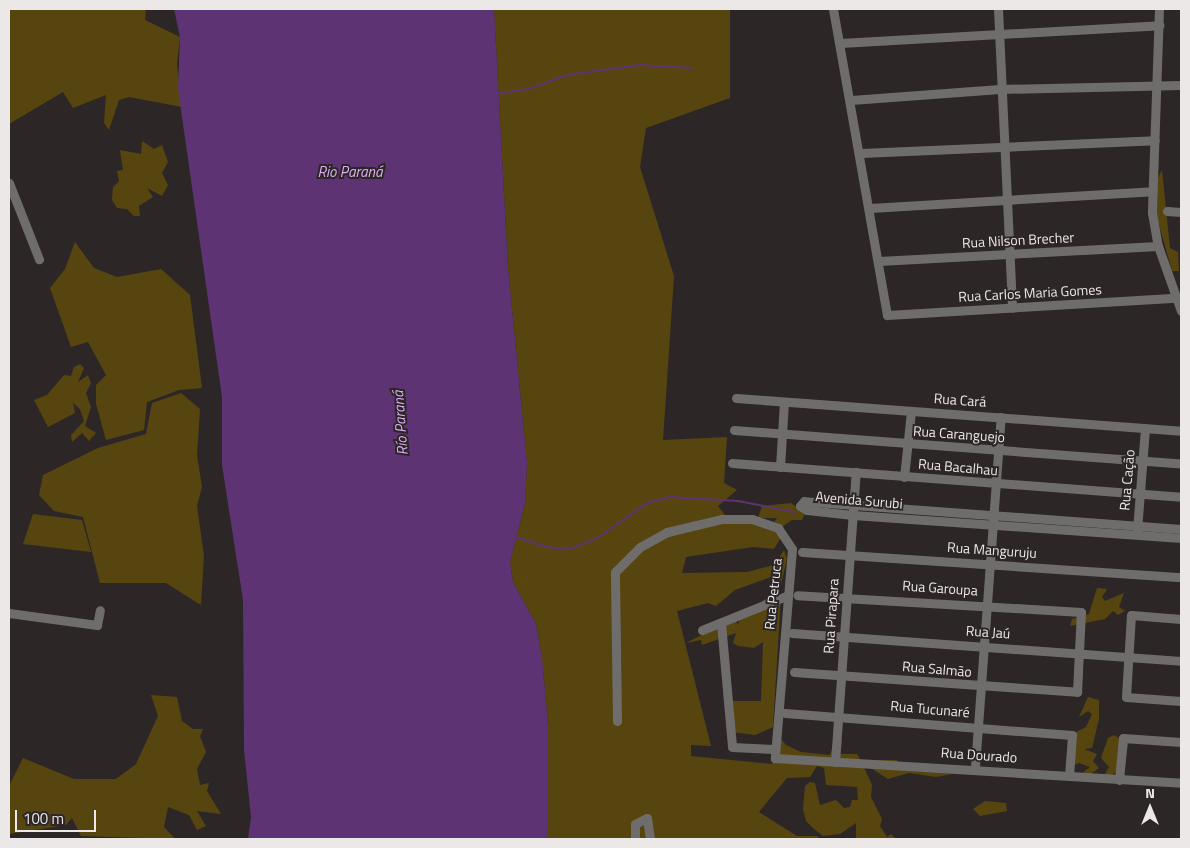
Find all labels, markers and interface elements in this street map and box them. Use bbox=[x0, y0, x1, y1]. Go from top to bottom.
water label: Rio Paraná bbox=[318, 163, 382, 181]
street label: Rua Nilson Brecher bbox=[961, 229, 1075, 251]
street label: Rua Carlos Maria Gomes bbox=[958, 281, 1102, 305]
water label: Río Paraná bbox=[389, 390, 411, 456]
street label: Rua Cará bbox=[933, 390, 987, 410]
street label: Rua Caranguejo bbox=[912, 422, 1006, 446]
street label: Rua Cação bbox=[1116, 449, 1138, 511]
street label: Rua Bacalhau bbox=[917, 455, 999, 479]
street label: Avenida Surubi bbox=[815, 488, 903, 512]
street label: Rua Manguruju bbox=[947, 538, 1037, 562]
street label: Rua Petruca bbox=[761, 557, 785, 631]
street label: Rua Garoupa bbox=[902, 577, 978, 599]
street label: Rua Pirapara bbox=[820, 578, 842, 654]
street label: Rua Jaú bbox=[965, 622, 1011, 642]
street label: Rua Salmão bbox=[901, 658, 973, 680]
street label: Rua Tucunaré bbox=[890, 697, 970, 721]
street label: Rua Dourado bbox=[940, 744, 1018, 766]
text: N bbox=[1145, 782, 1155, 803]
north arrow bbox=[1125, 783, 1175, 833]
scale bar bbox=[18, 800, 99, 832]
text: 100 m bbox=[23, 807, 64, 830]

